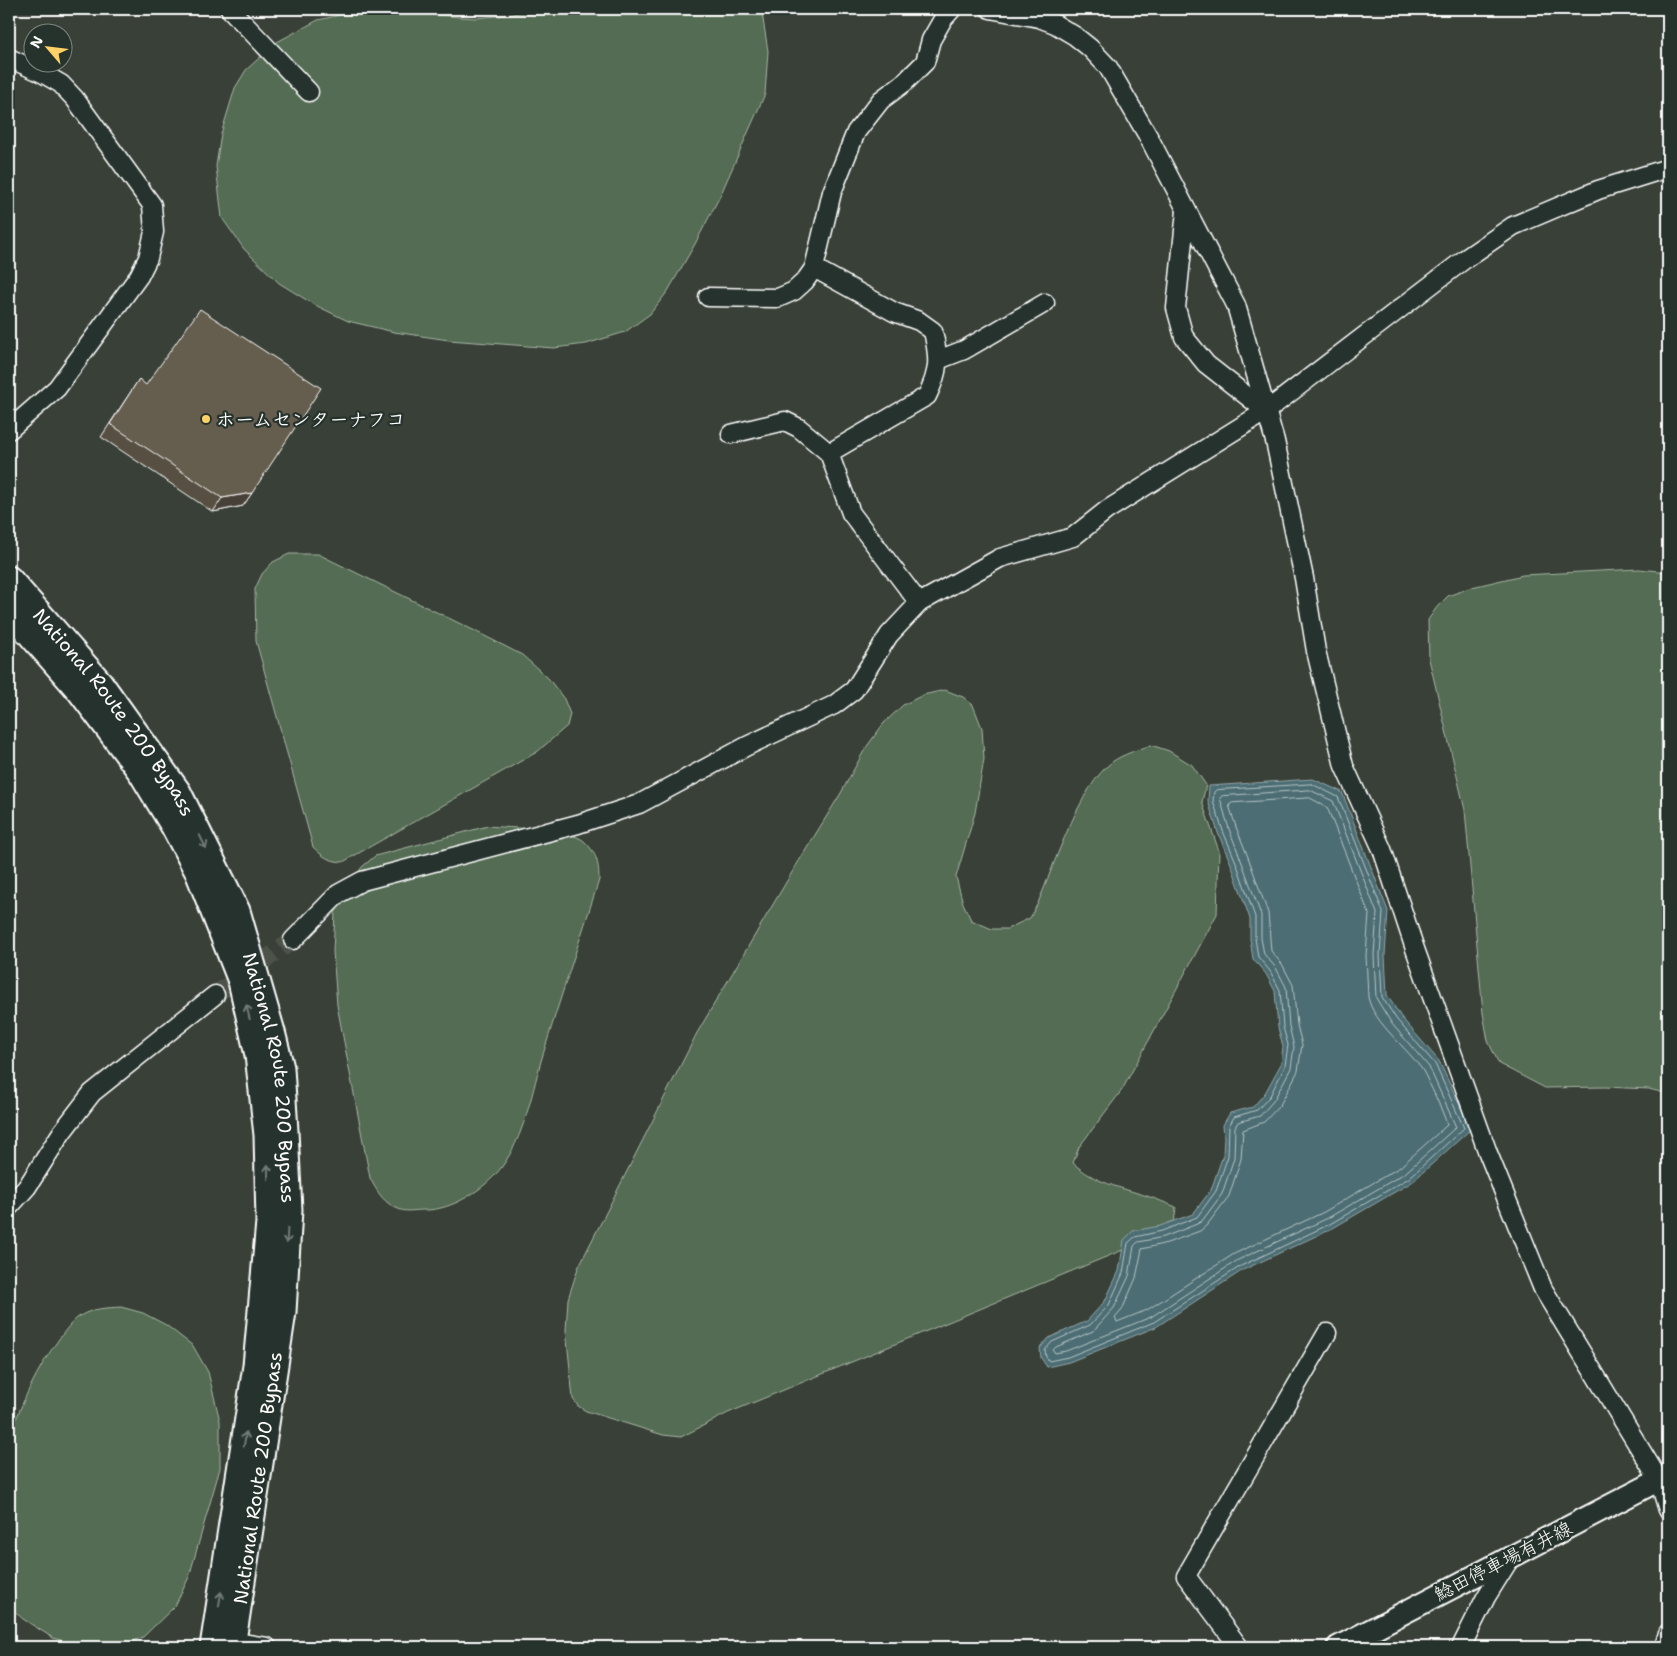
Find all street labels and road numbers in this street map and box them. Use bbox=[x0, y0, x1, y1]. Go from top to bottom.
street label: National Route 200 Bypass bbox=[28, 603, 200, 820]
street label: National Route 200 Bypass bbox=[237, 949, 301, 1204]
street label: National Route 200 Bypass bbox=[228, 1350, 288, 1606]
street label: 鯰田停車場有井線 bbox=[1430, 1515, 1576, 1607]

